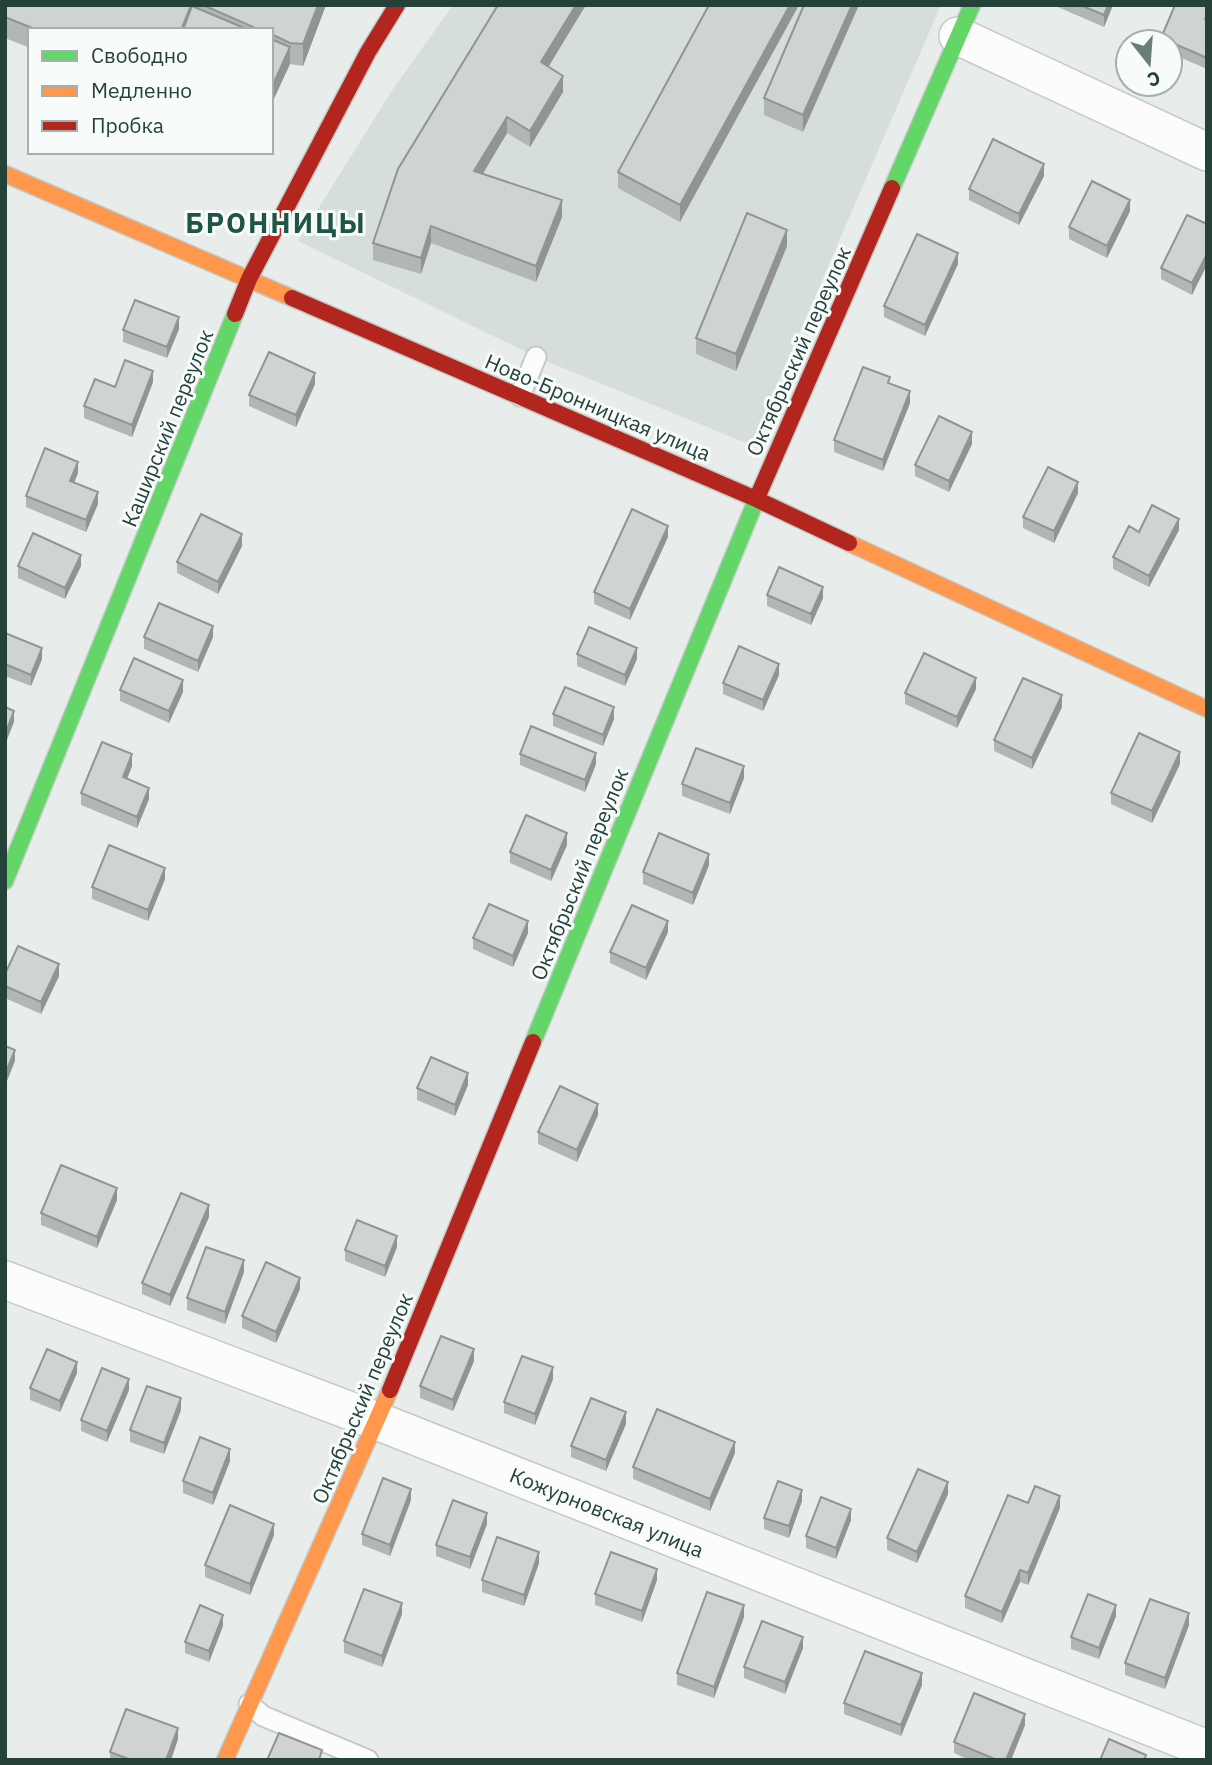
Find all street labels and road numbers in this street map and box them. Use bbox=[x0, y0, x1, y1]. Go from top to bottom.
street label: Октябрьский переулок bbox=[739, 242, 857, 460]
street label: Каширский переулок bbox=[115, 325, 219, 531]
street label: Ново-Бронницкая улица bbox=[481, 347, 715, 467]
street label: Октябрьский переулок bbox=[524, 764, 634, 984]
street label: Октябрьский переулок bbox=[305, 1288, 419, 1508]
street label: Кожурновская улица bbox=[506, 1460, 708, 1564]

